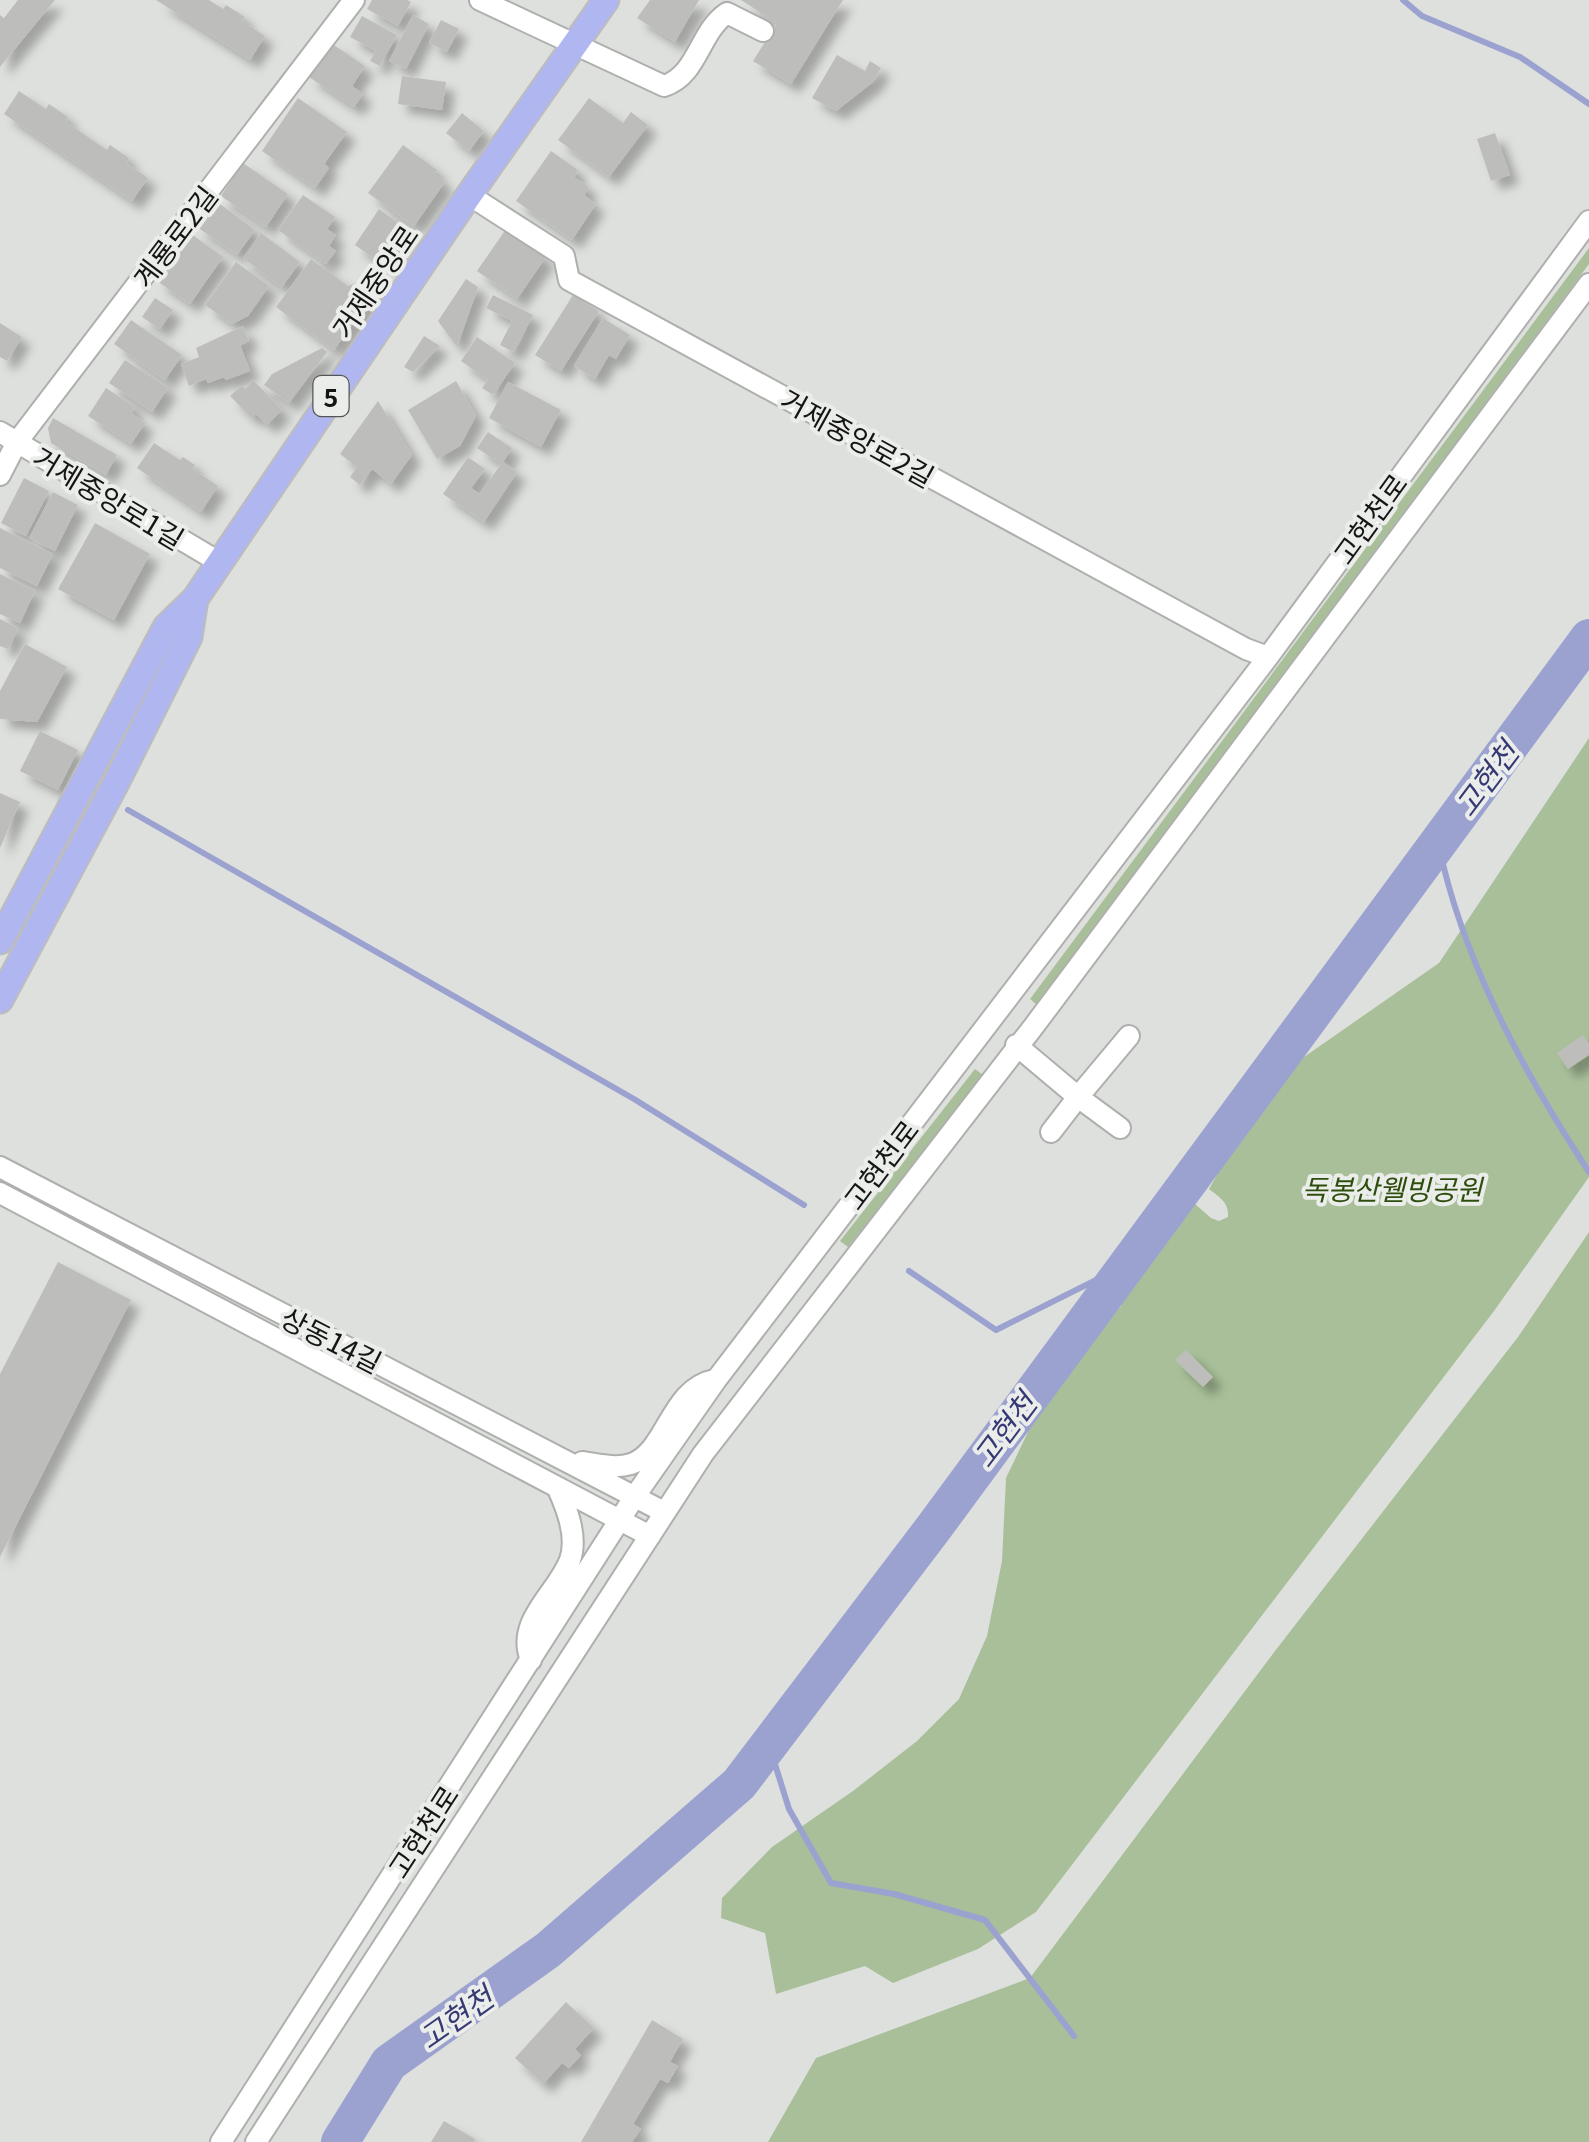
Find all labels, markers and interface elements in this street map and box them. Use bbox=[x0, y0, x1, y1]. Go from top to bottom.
street label: 계룡로2길 bbox=[122, 177, 226, 295]
street label: 거제중앙로 bbox=[321, 216, 427, 346]
road number: 5 bbox=[314, 376, 348, 416]
street label: 거제중앙로2길 bbox=[774, 378, 942, 496]
street label: 거제중앙로1길 bbox=[26, 436, 192, 558]
street label: 고현천로 bbox=[1323, 465, 1415, 571]
water label: 고현천 bbox=[1443, 729, 1530, 824]
street label: 고현천로 bbox=[833, 1111, 927, 1217]
park label: 독봉산웰빙공원 bbox=[1302, 1168, 1484, 1208]
street label: 상동14길 bbox=[275, 1297, 389, 1381]
water label: 고현천 bbox=[961, 1380, 1048, 1475]
street label: 고현천로 bbox=[377, 1777, 467, 1885]
water label: 고현천 bbox=[408, 1972, 504, 2058]

